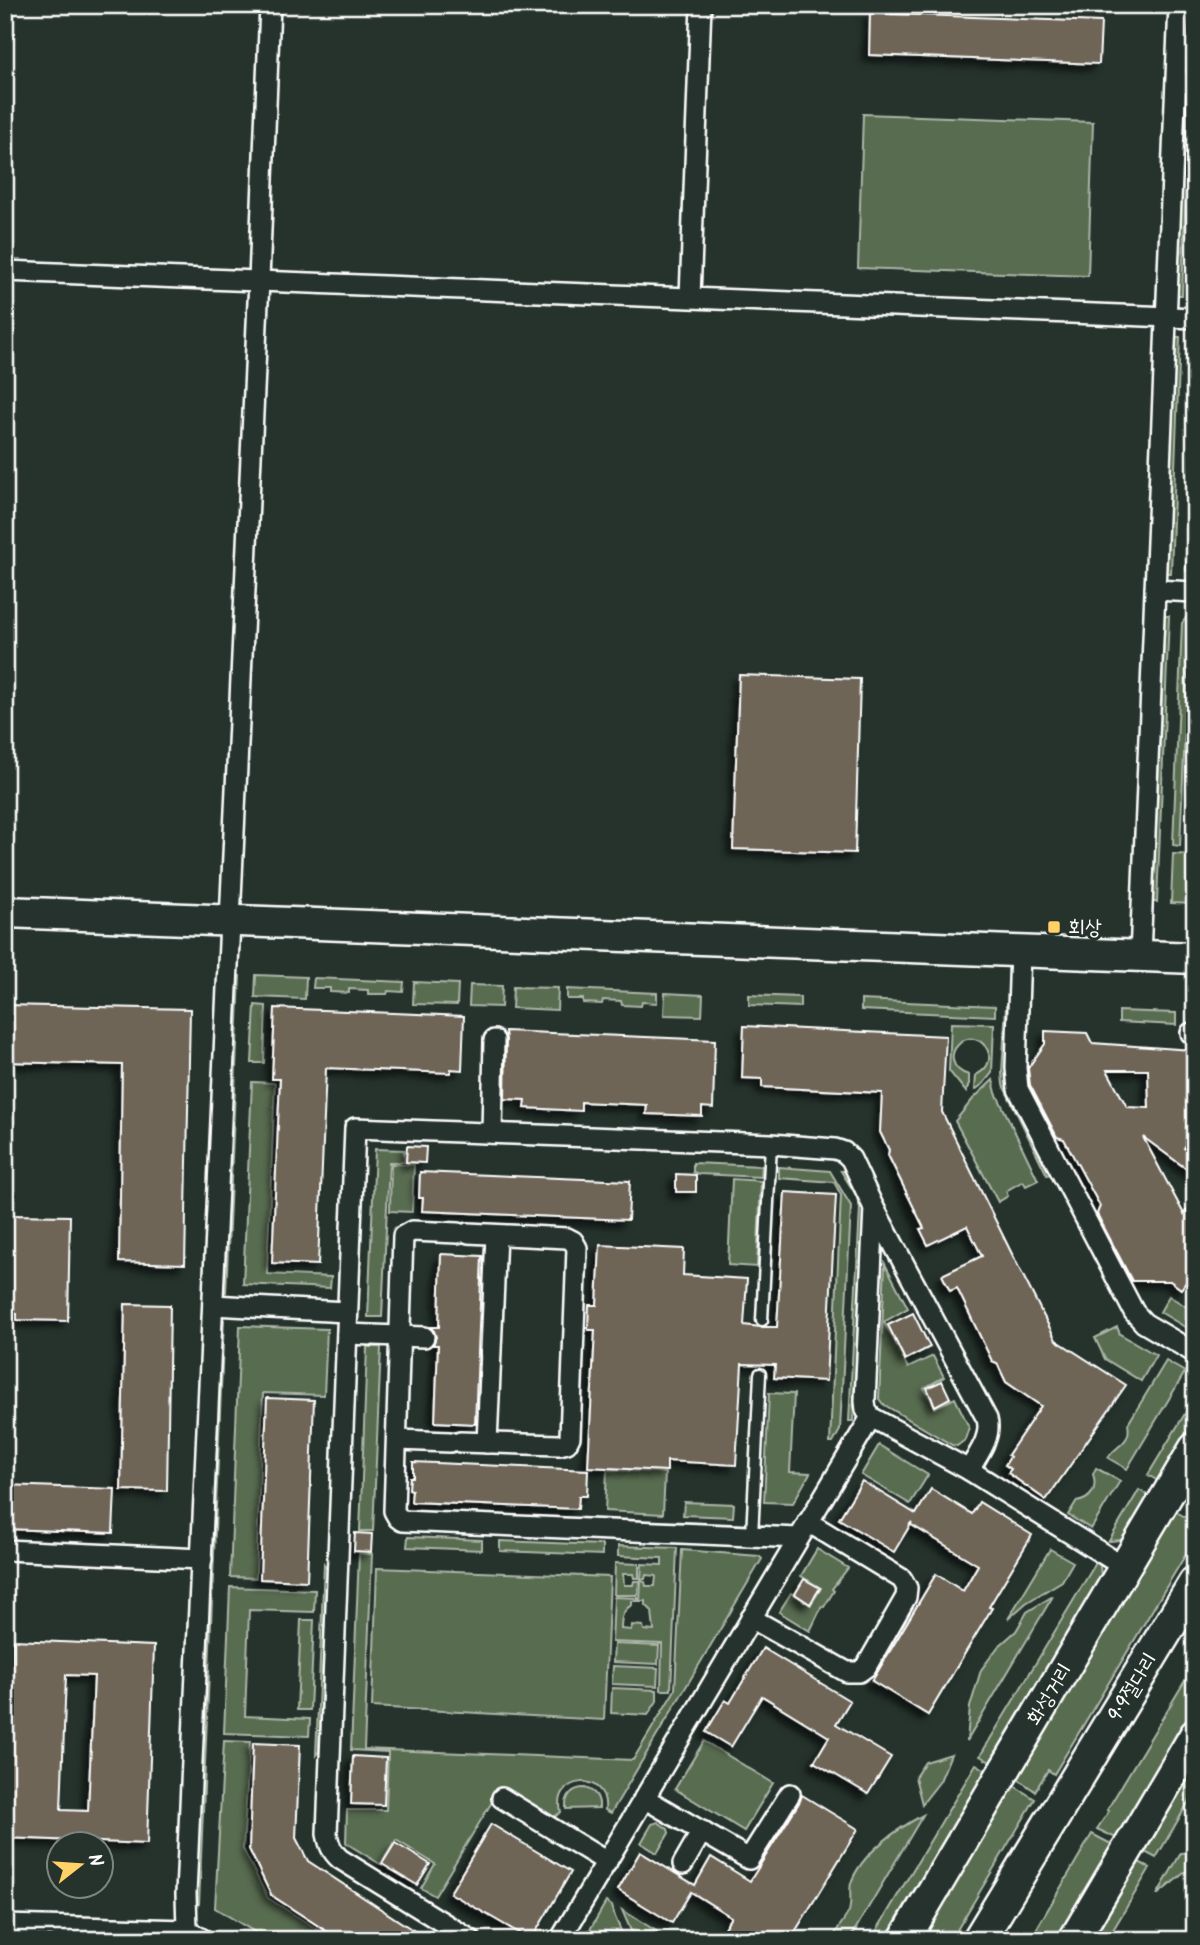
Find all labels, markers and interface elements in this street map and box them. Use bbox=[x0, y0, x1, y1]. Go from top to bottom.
place label: 회상 bbox=[1068, 912, 1102, 945]
marker: 회상 bbox=[1046, 919, 1062, 935]
street label: 9·9절다리 bbox=[1100, 1647, 1167, 1729]
street label: 화성거리 bbox=[1019, 1657, 1082, 1732]
north arrow bbox=[46, 1829, 116, 1899]
text: N bbox=[78, 1850, 110, 1871]

